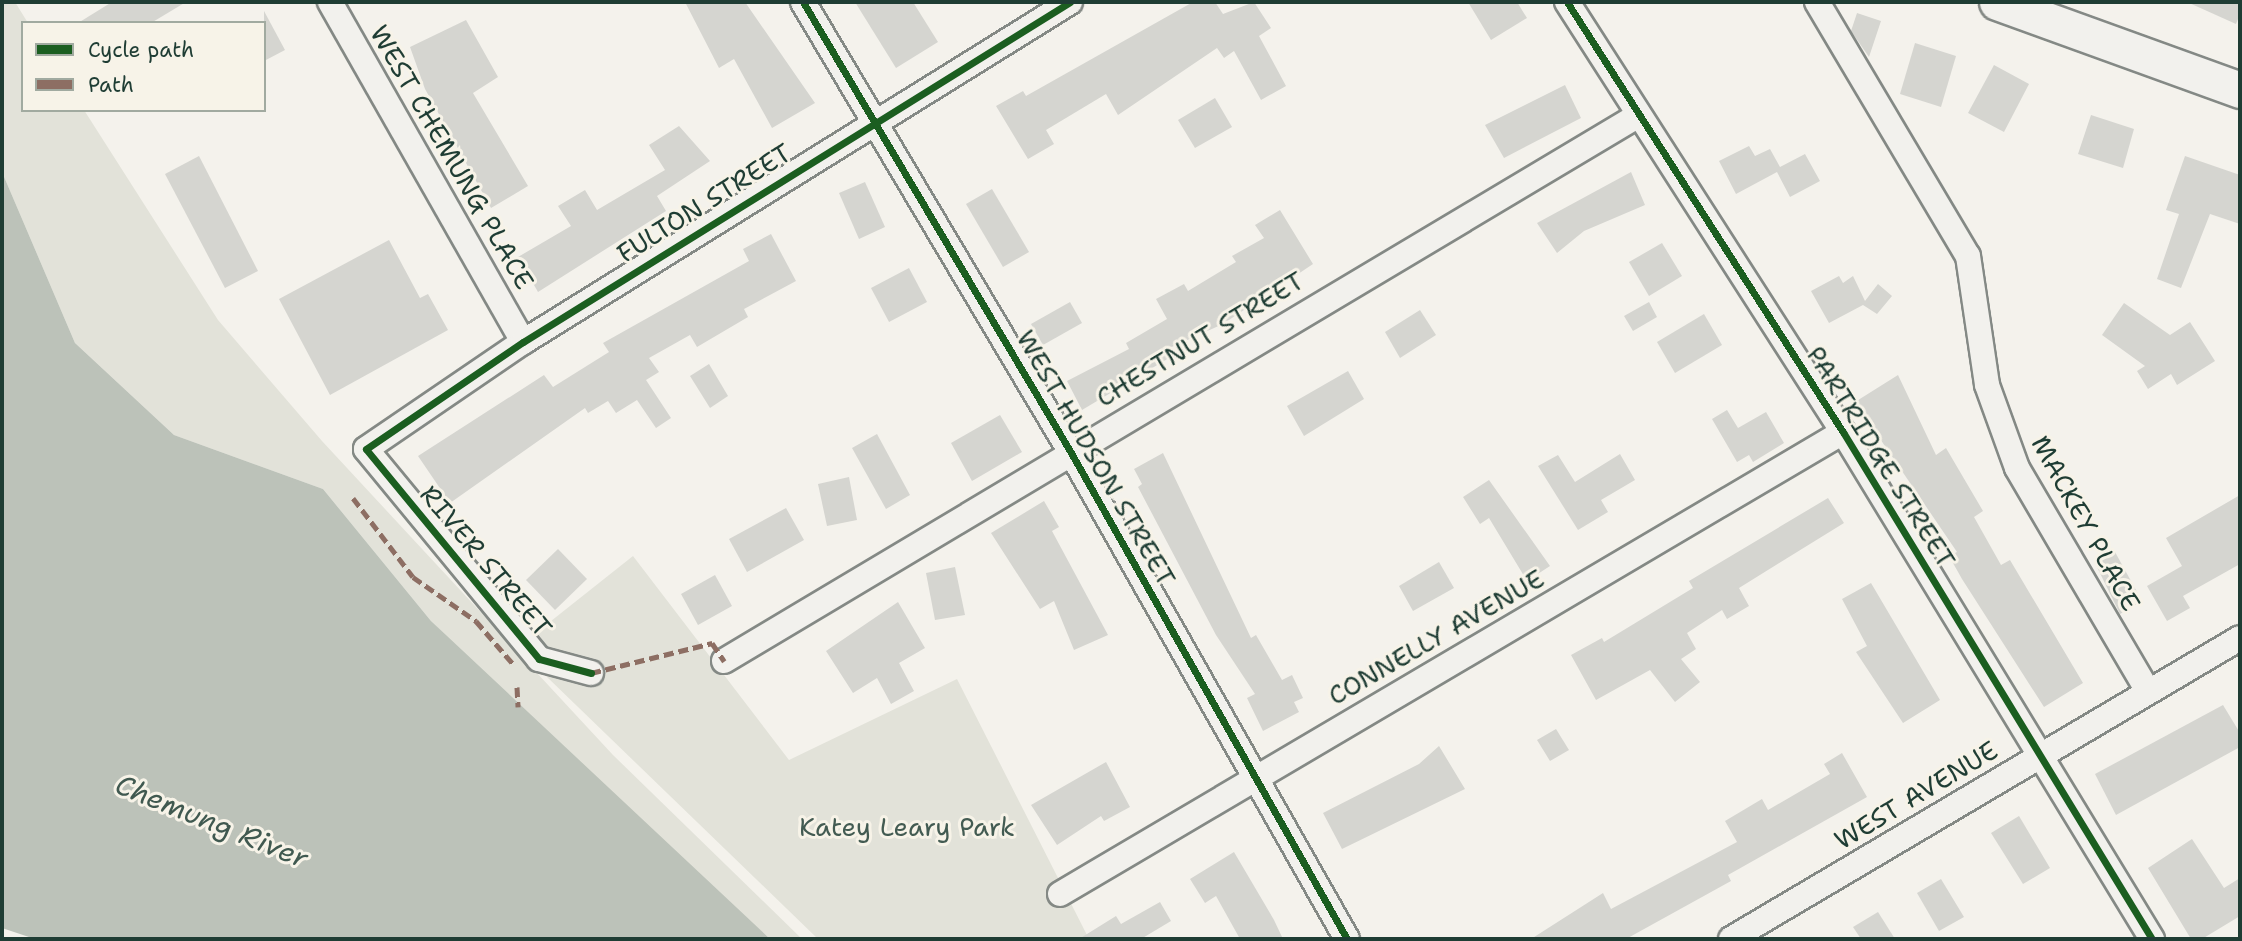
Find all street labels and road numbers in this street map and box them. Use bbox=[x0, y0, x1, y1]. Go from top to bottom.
street label: WEST CHEMUNG PLACE bbox=[364, 19, 540, 295]
street label: FULTON STREET bbox=[611, 137, 797, 269]
street label: CHESTNUT STREET bbox=[1090, 265, 1310, 413]
street label: WEST HUDSON STREET bbox=[1010, 324, 1182, 592]
street label: PARTRIDGE STREET bbox=[1800, 340, 1962, 574]
street label: MACKEY PLACE bbox=[2025, 430, 2147, 616]
street label: RIVER STREET bbox=[414, 479, 558, 643]
street label: CONNELLY AVENUE bbox=[1323, 563, 1549, 711]
street label: WEST AVENUE bbox=[1829, 734, 2003, 856]

